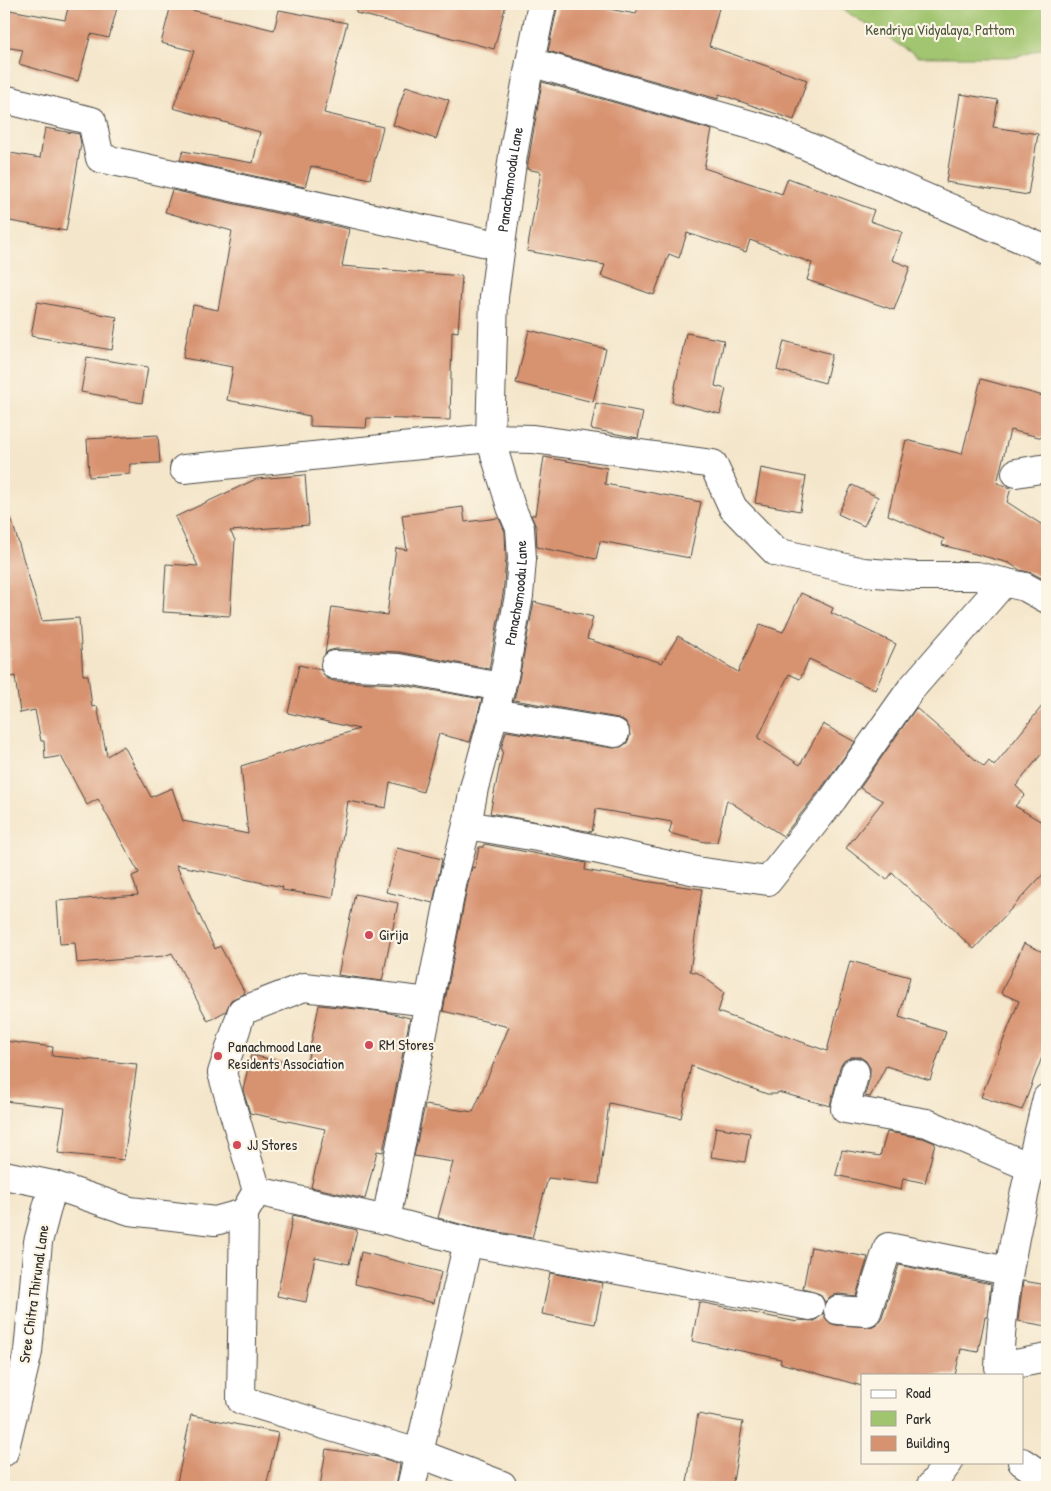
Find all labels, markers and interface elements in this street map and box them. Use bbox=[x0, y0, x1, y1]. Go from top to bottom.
park label: Kendriya Vidyalaya, Pattom bbox=[865, 19, 1015, 40]
street label: Panachamoodu Lane bbox=[492, 125, 528, 233]
street label: Panachamoodu Lane bbox=[499, 540, 532, 647]
place label: Girija bbox=[379, 924, 408, 945]
marker: Girija bbox=[363, 929, 375, 941]
place label: RM Stores bbox=[379, 1034, 434, 1055]
place label: Panachmood Lane Residents Association bbox=[228, 1036, 344, 1074]
marker: RM Stores bbox=[363, 1039, 375, 1051]
marker: Panachmood Lane Residents Association bbox=[212, 1050, 224, 1062]
place label: JJ Stores bbox=[247, 1134, 297, 1155]
marker: JJ Stores bbox=[231, 1139, 243, 1151]
street label: Sree Chitra Thirunal Lane bbox=[13, 1224, 54, 1364]
legend bbox=[861, 1374, 1024, 1464]
text: Road bbox=[906, 1382, 931, 1403]
text: Park bbox=[906, 1408, 931, 1429]
text: Building bbox=[906, 1432, 950, 1453]

